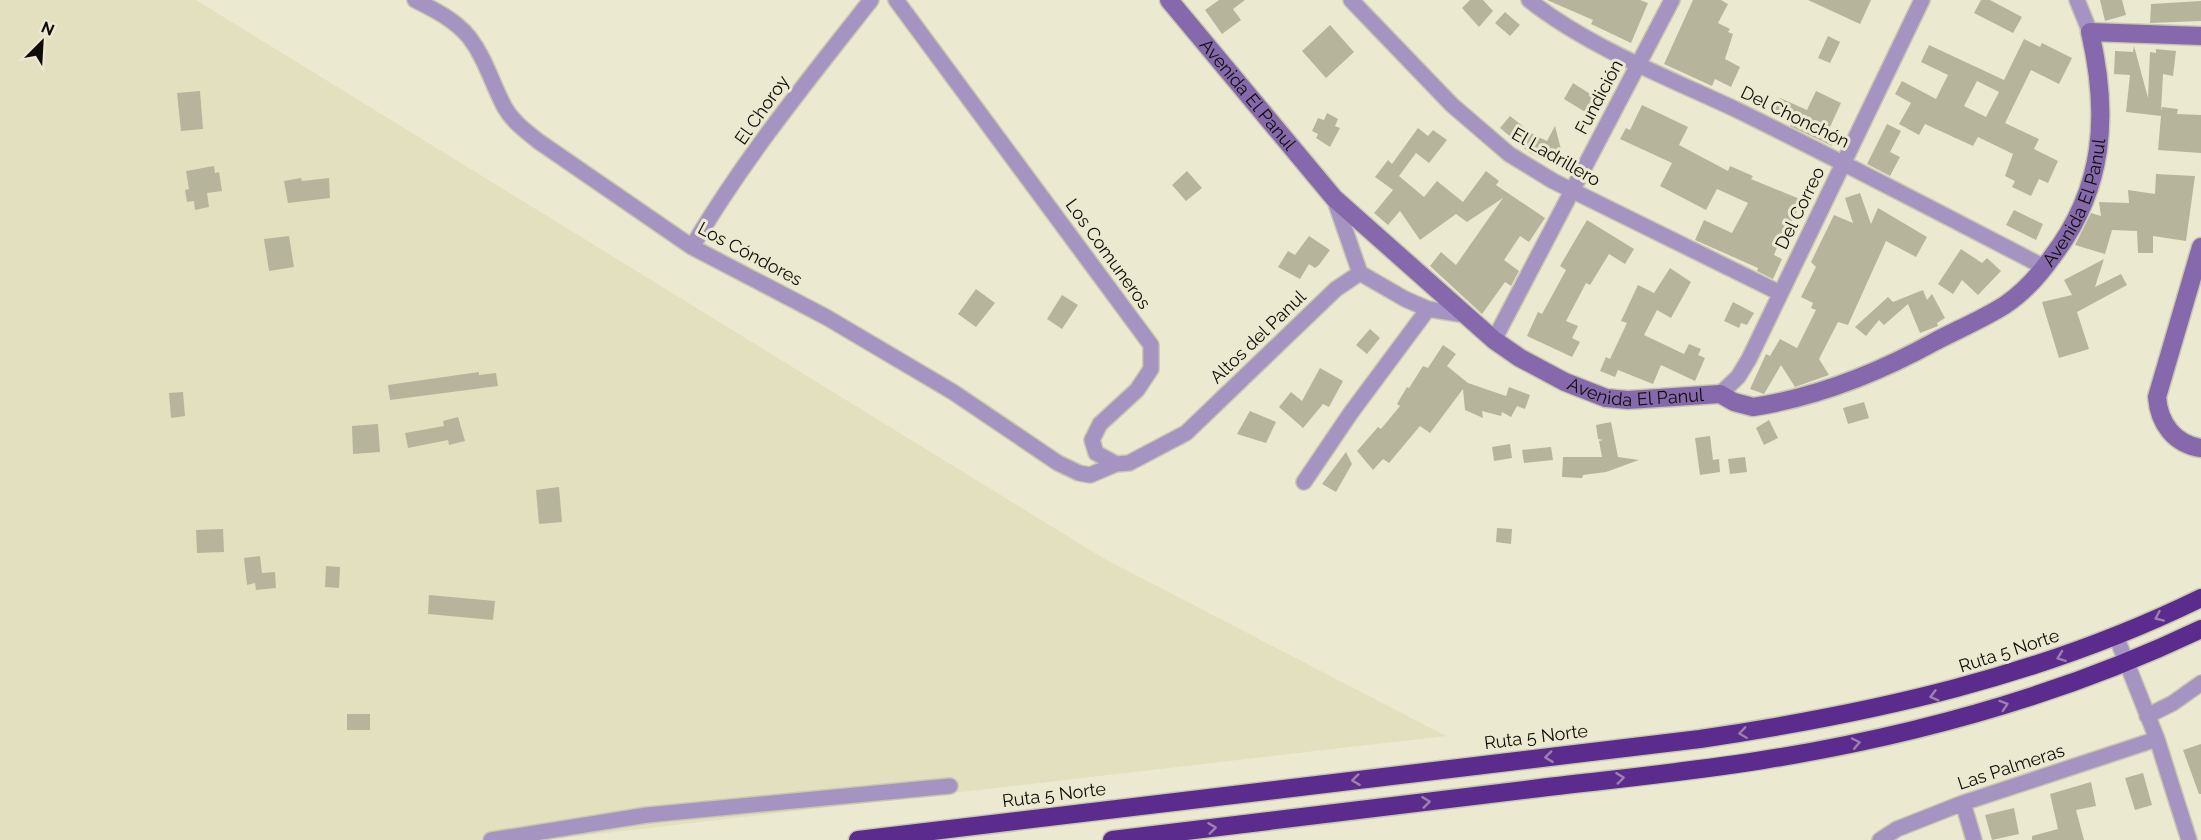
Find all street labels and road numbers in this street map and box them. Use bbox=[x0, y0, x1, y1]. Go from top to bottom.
street label: Avenida El Panul bbox=[1196, 34, 1301, 154]
street label: Fundición bbox=[1570, 56, 1627, 138]
street label: El Choroy bbox=[730, 71, 793, 148]
street label: Del Chonchón bbox=[1738, 81, 1853, 152]
street label: El Ladrillero bbox=[1508, 123, 1605, 190]
street label: Avenida El Panul bbox=[2038, 138, 2109, 270]
street label: Del Correo bbox=[1771, 163, 1829, 252]
street label: Los Comuneros bbox=[1061, 195, 1156, 313]
street label: Los Cóndores bbox=[695, 217, 806, 290]
street label: Altos del Panul bbox=[1206, 286, 1310, 387]
street label: Avenida El Panul bbox=[1565, 373, 1704, 410]
street label: Ruta 5 Norte bbox=[1956, 624, 2062, 677]
street label: Ruta 5 Norte bbox=[1483, 720, 1589, 753]
street label: Las Palmeras bbox=[1955, 739, 2067, 794]
street label: Ruta 5 Norte bbox=[1001, 778, 1107, 811]

